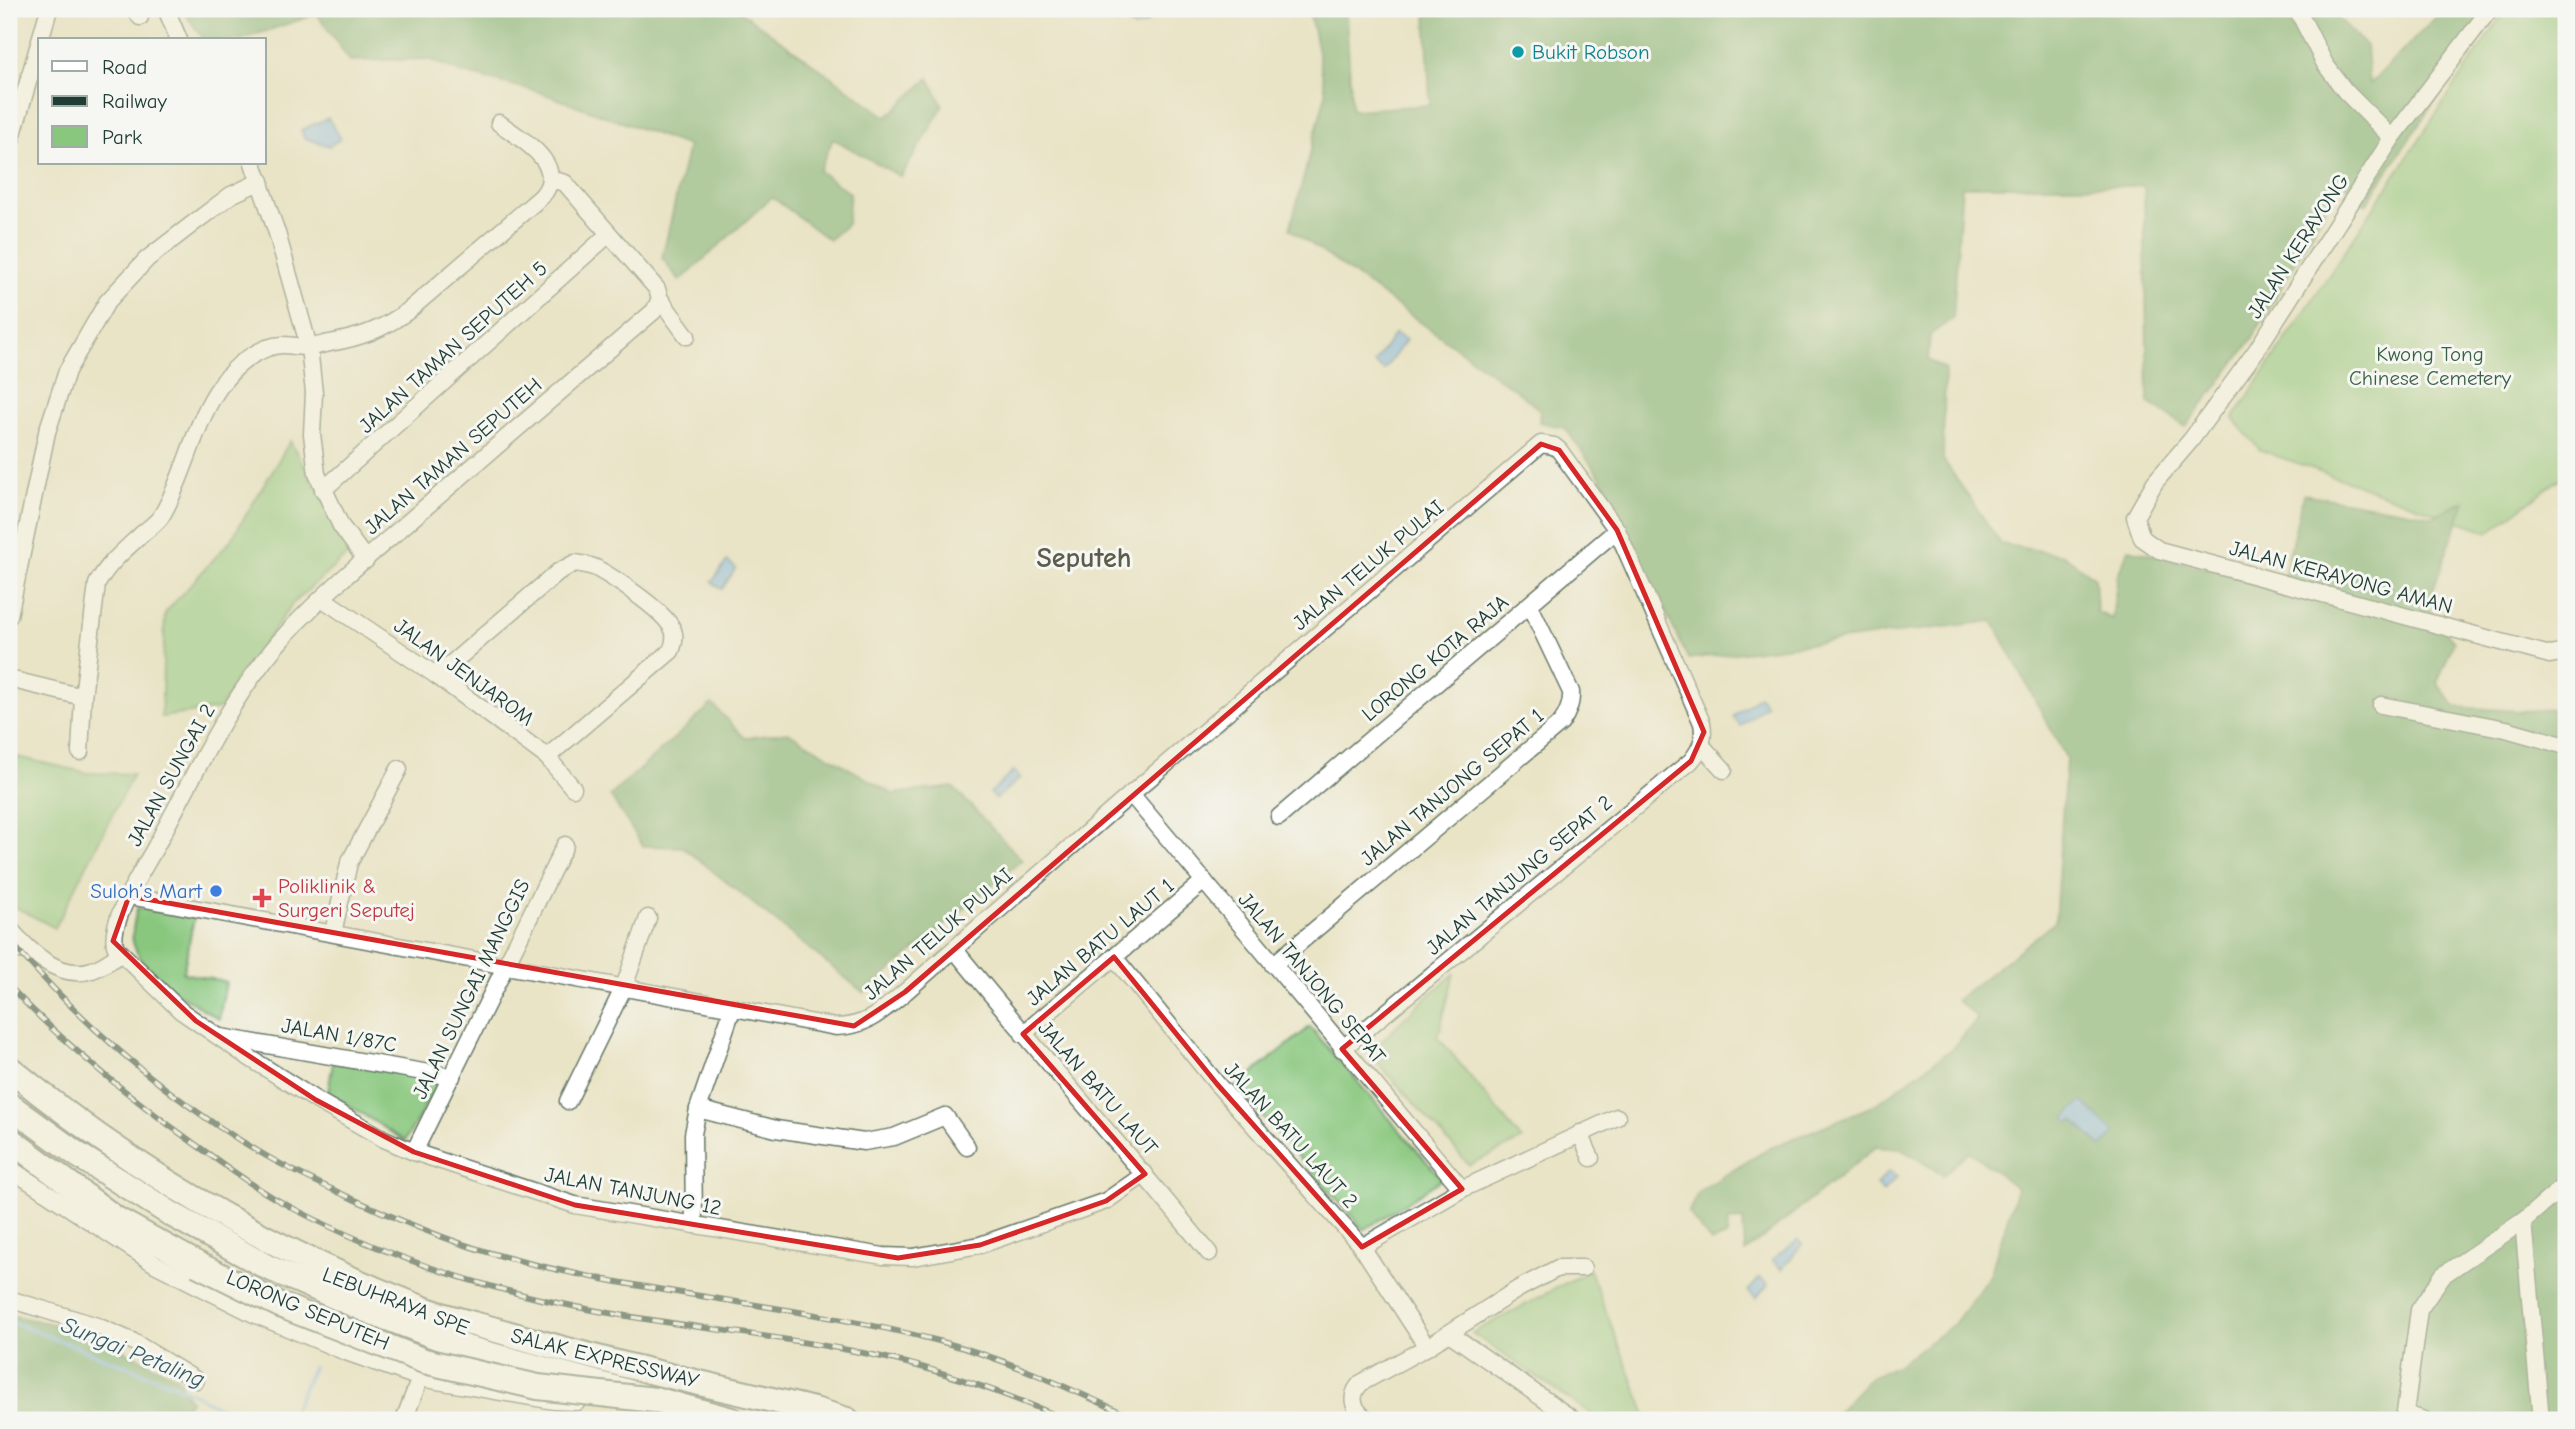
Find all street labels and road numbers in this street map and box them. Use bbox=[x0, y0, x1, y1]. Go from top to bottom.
street label: JALAN KERAYONG bbox=[2242, 169, 2354, 323]
street label: JALAN TAMAN SEPUTEH 5 bbox=[354, 256, 552, 438]
street label: JALAN TAMAN SEPUTEH bbox=[360, 373, 546, 539]
street label: JALAN TELUK PULAI bbox=[1288, 495, 1448, 635]
street label: JALAN KERAYONG AMAN bbox=[2227, 536, 2455, 618]
street label: LORONG KOTA RAJA bbox=[1357, 590, 1513, 726]
street label: JALAN JENJAROM bbox=[389, 613, 539, 731]
street label: JALAN SUNGAI 2 bbox=[122, 700, 220, 850]
street label: JALAN TANJONG SEPAT 1 bbox=[1356, 703, 1548, 871]
street label: JALAN TANJUNG SEPAT 2 bbox=[1421, 790, 1617, 960]
street label: JALAN TELUK PULAI bbox=[859, 863, 1017, 1005]
street label: JALAN BATU LAUT 1 bbox=[1021, 873, 1179, 1011]
street label: JALAN SUNGAI MANGGIS bbox=[407, 875, 535, 1103]
street label: JALAN TANJONG SEPAT bbox=[1233, 887, 1391, 1069]
street label: JALAN 1/87C bbox=[280, 1013, 399, 1057]
street label: JALAN BATU LAUT bbox=[1033, 1016, 1163, 1160]
street label: JALAN BATU LAUT 2 bbox=[1219, 1057, 1363, 1213]
street label: JALAN TANJUNG 12 bbox=[543, 1162, 723, 1220]
street label: LEBUHRAYA SPE bbox=[319, 1262, 473, 1340]
street label: LORONG SEPUTEH bbox=[223, 1265, 393, 1355]
street label: SALAK EXPRESSWAY bbox=[508, 1323, 702, 1393]

